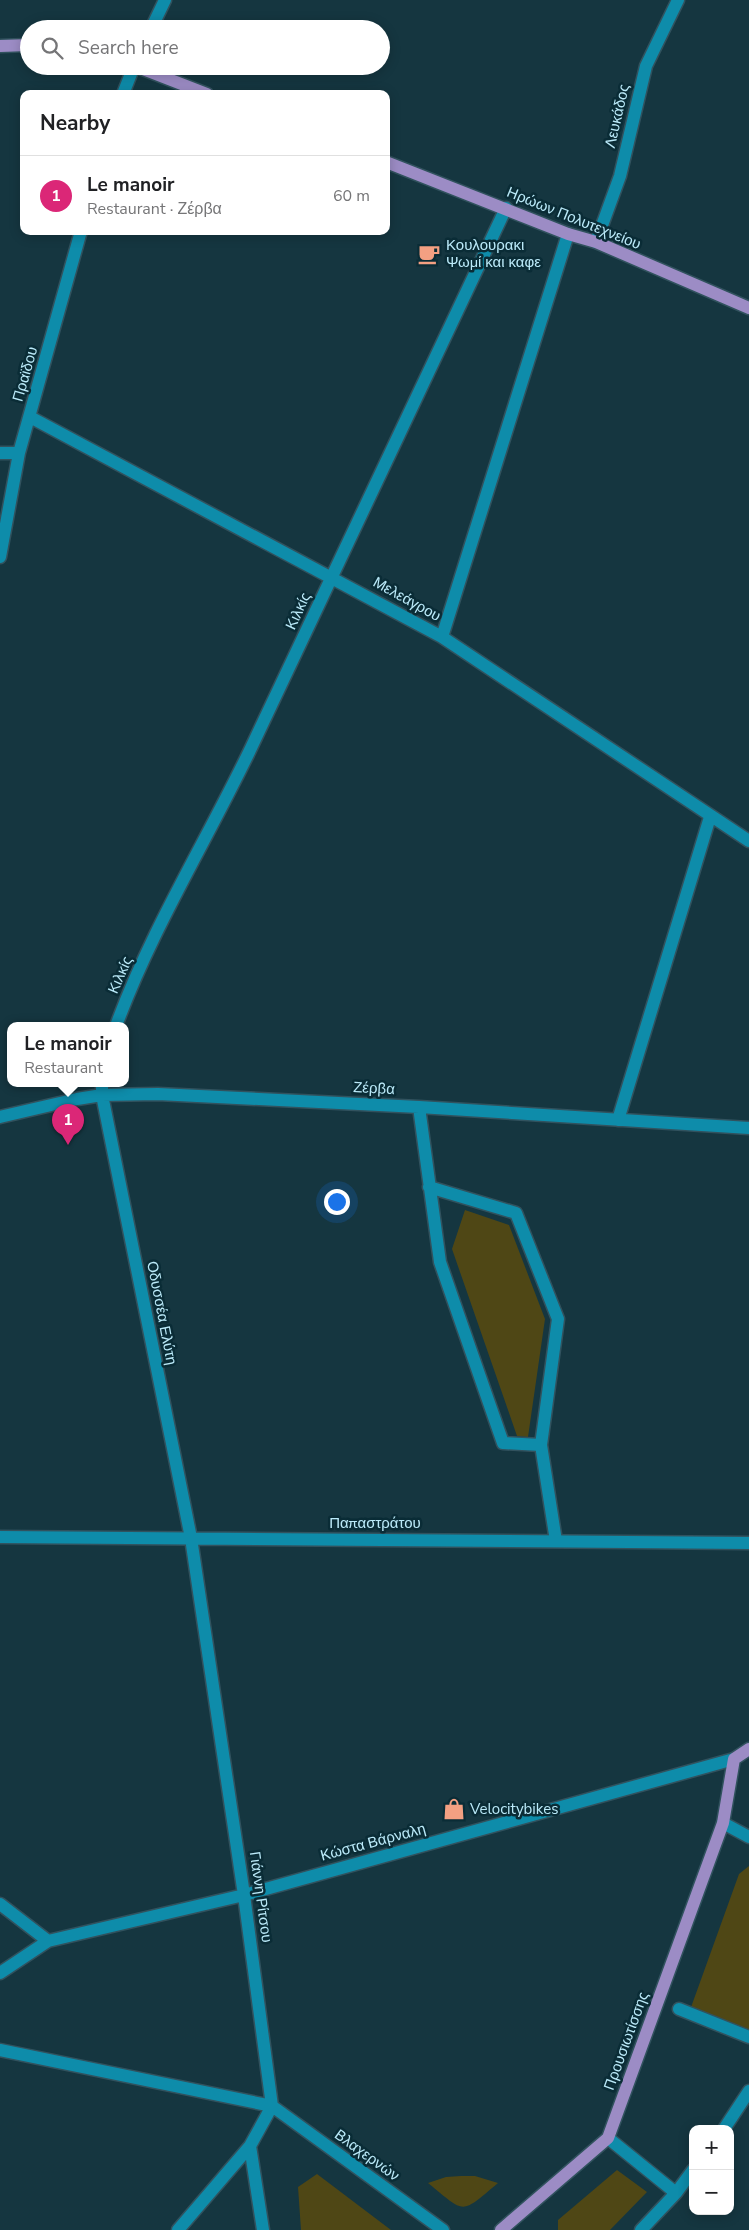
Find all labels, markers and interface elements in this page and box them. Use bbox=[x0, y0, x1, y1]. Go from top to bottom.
search box bbox=[20, 20, 390, 75]
icon: search bbox=[38, 34, 66, 62]
text: Search here bbox=[78, 35, 179, 61]
street label: Λευκάδος bbox=[600, 82, 634, 150]
text: Nearby bbox=[40, 109, 110, 137]
text: Le manoir bbox=[87, 172, 174, 198]
street label: Ηρώων Πολυτεχνείου bbox=[504, 182, 644, 254]
text: 1 bbox=[51, 185, 61, 207]
text: 60 m bbox=[333, 185, 370, 207]
text: Restaurant · Ζέρβα bbox=[87, 198, 222, 220]
place label: Κουλουρακι Ψωμί και καφε bbox=[446, 235, 541, 272]
cafe icon: Κουλουρακι Ψωμί και καφε bbox=[416, 241, 442, 267]
street label: Πραϊδου bbox=[8, 344, 42, 404]
street label: Μελεάγρου bbox=[370, 572, 444, 626]
street label: Κιλκίς bbox=[281, 589, 315, 633]
street label: Κιλκίς bbox=[103, 953, 137, 997]
popup bbox=[7, 1022, 129, 1087]
text: Le manoir bbox=[24, 1031, 112, 1057]
text: Restaurant bbox=[24, 1057, 103, 1079]
street label: Ζέρβα bbox=[353, 1077, 396, 1099]
pin: 1 bbox=[52, 1104, 84, 1145]
your location bbox=[324, 1189, 350, 1215]
street label: Οδυσσέα Ελύτη bbox=[142, 1259, 182, 1367]
street label: Παπαστράτου bbox=[329, 1513, 421, 1533]
shop icon: Velocitybikes bbox=[441, 1796, 467, 1822]
place label: Velocitybikes bbox=[469, 1799, 558, 1819]
street label: Κώστα Βάρναλη bbox=[318, 1818, 428, 1866]
street label: Γιάννη Ρίτσου bbox=[245, 1850, 277, 1944]
street label: Προυσιωτίσσης bbox=[599, 1989, 653, 2093]
street label: Βλαχερνών bbox=[330, 2125, 404, 2185]
map controls bbox=[689, 2125, 734, 2215]
button: + bbox=[689, 2125, 734, 2170]
button: − bbox=[689, 2170, 734, 2215]

